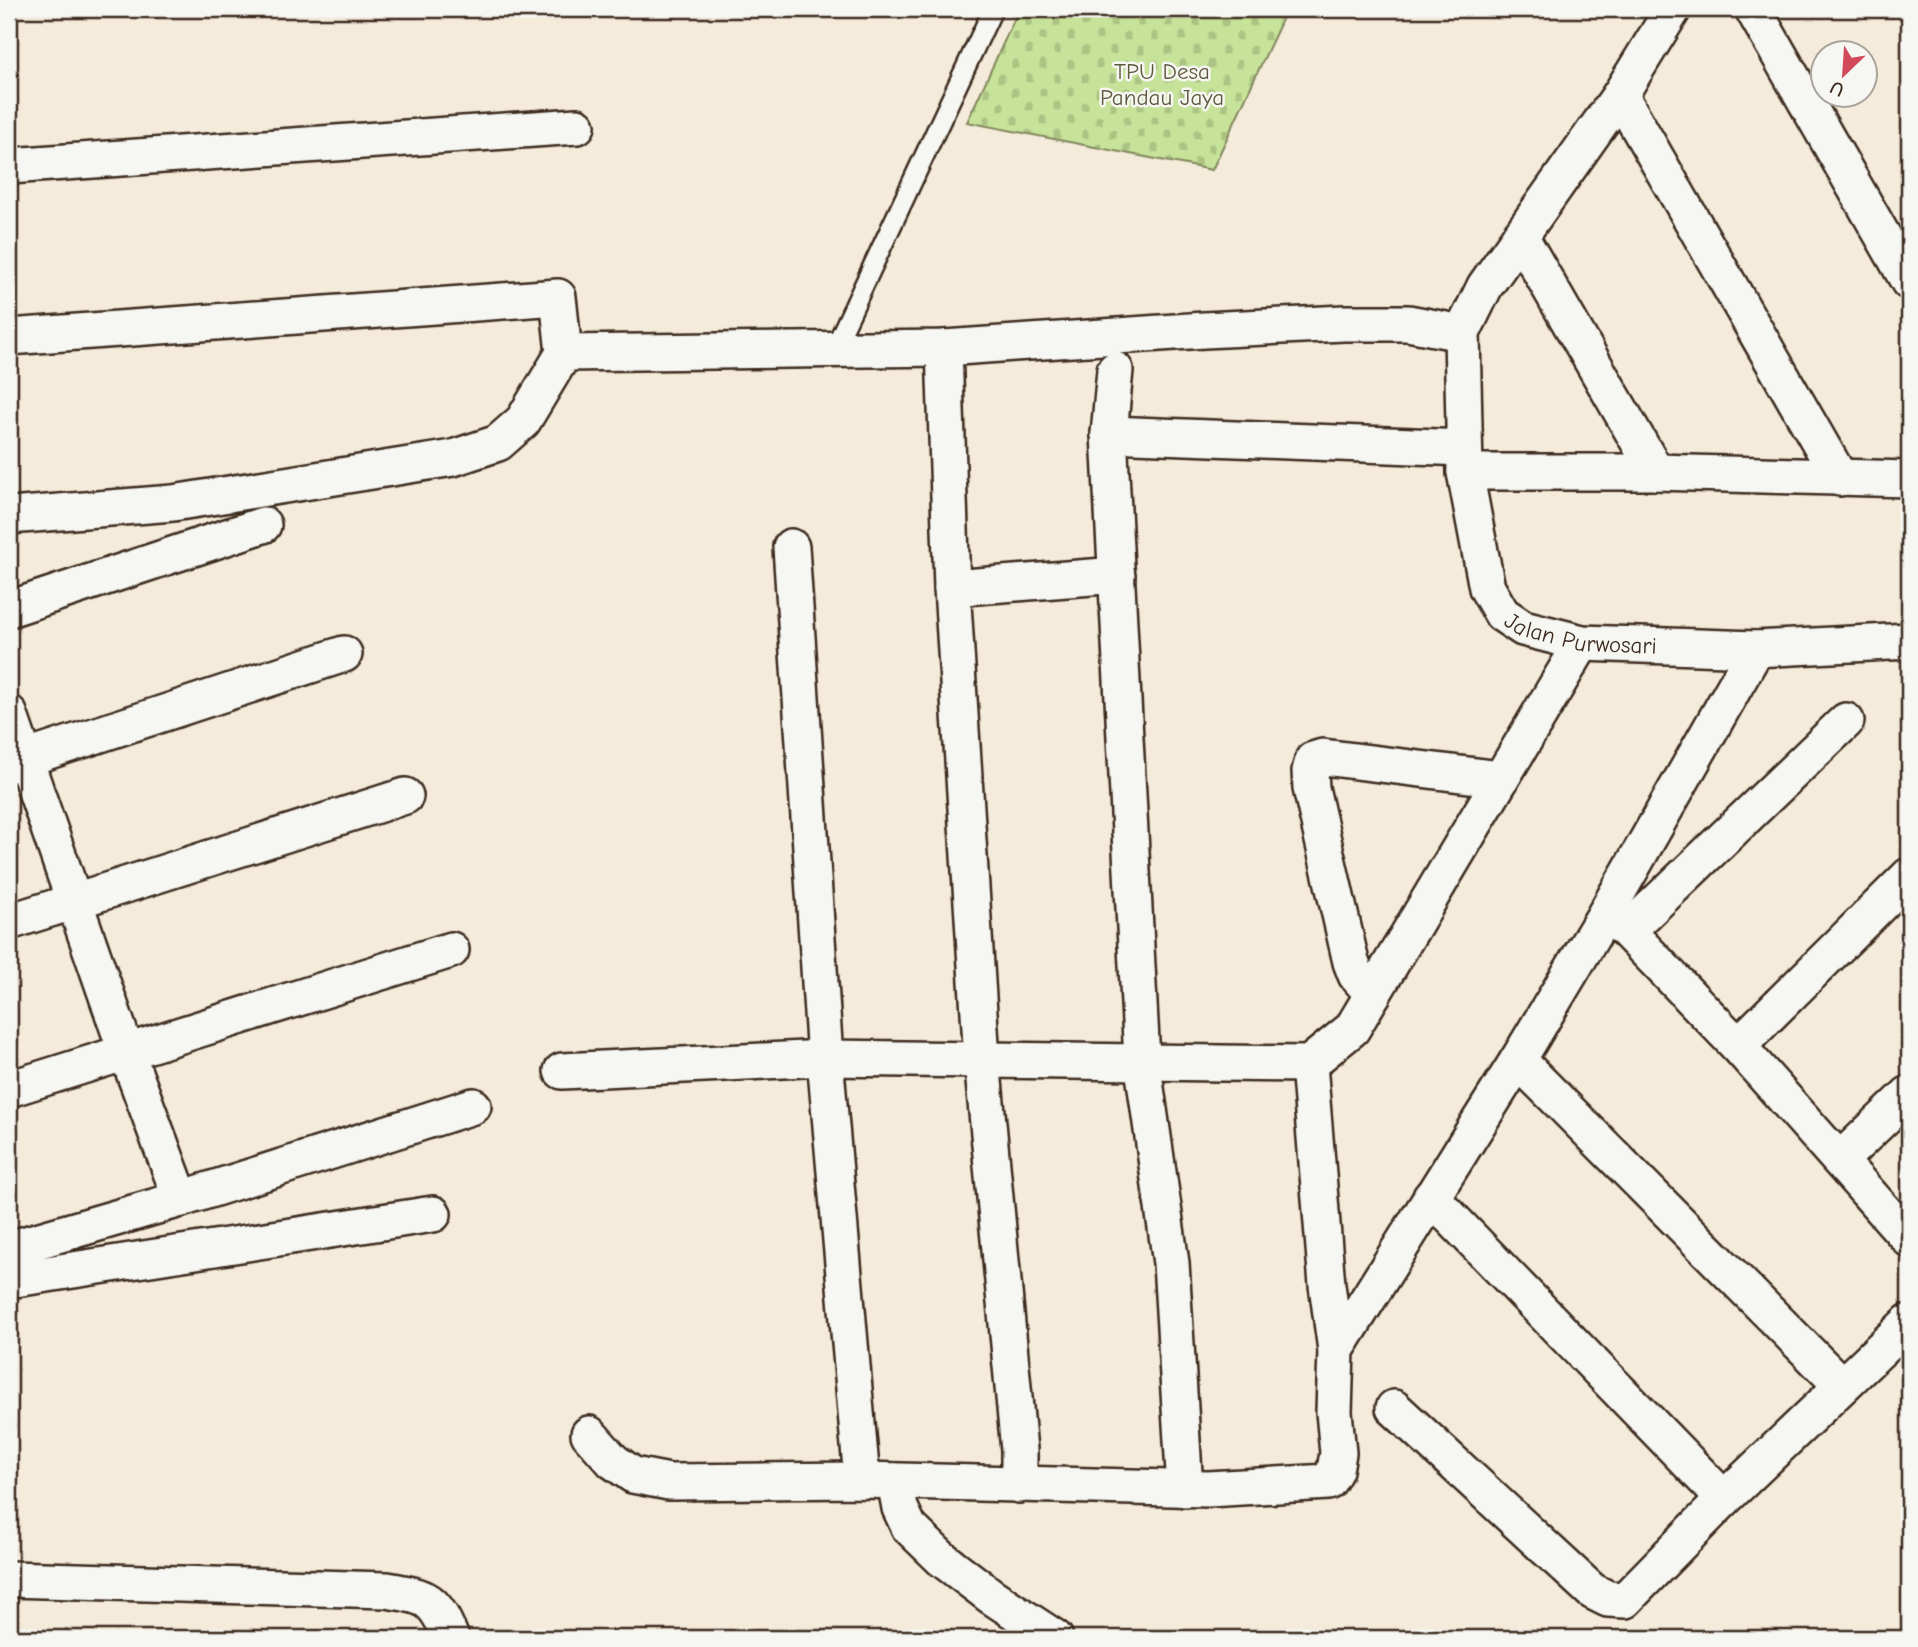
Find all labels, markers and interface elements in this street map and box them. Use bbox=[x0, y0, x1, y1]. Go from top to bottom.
north arrow bbox=[1810, 38, 1880, 108]
park label: TPU Desa Pandau Jaya bbox=[1100, 58, 1224, 111]
text: U bbox=[1827, 76, 1848, 101]
street label: Jalan Purwosari bbox=[1499, 607, 1657, 660]

